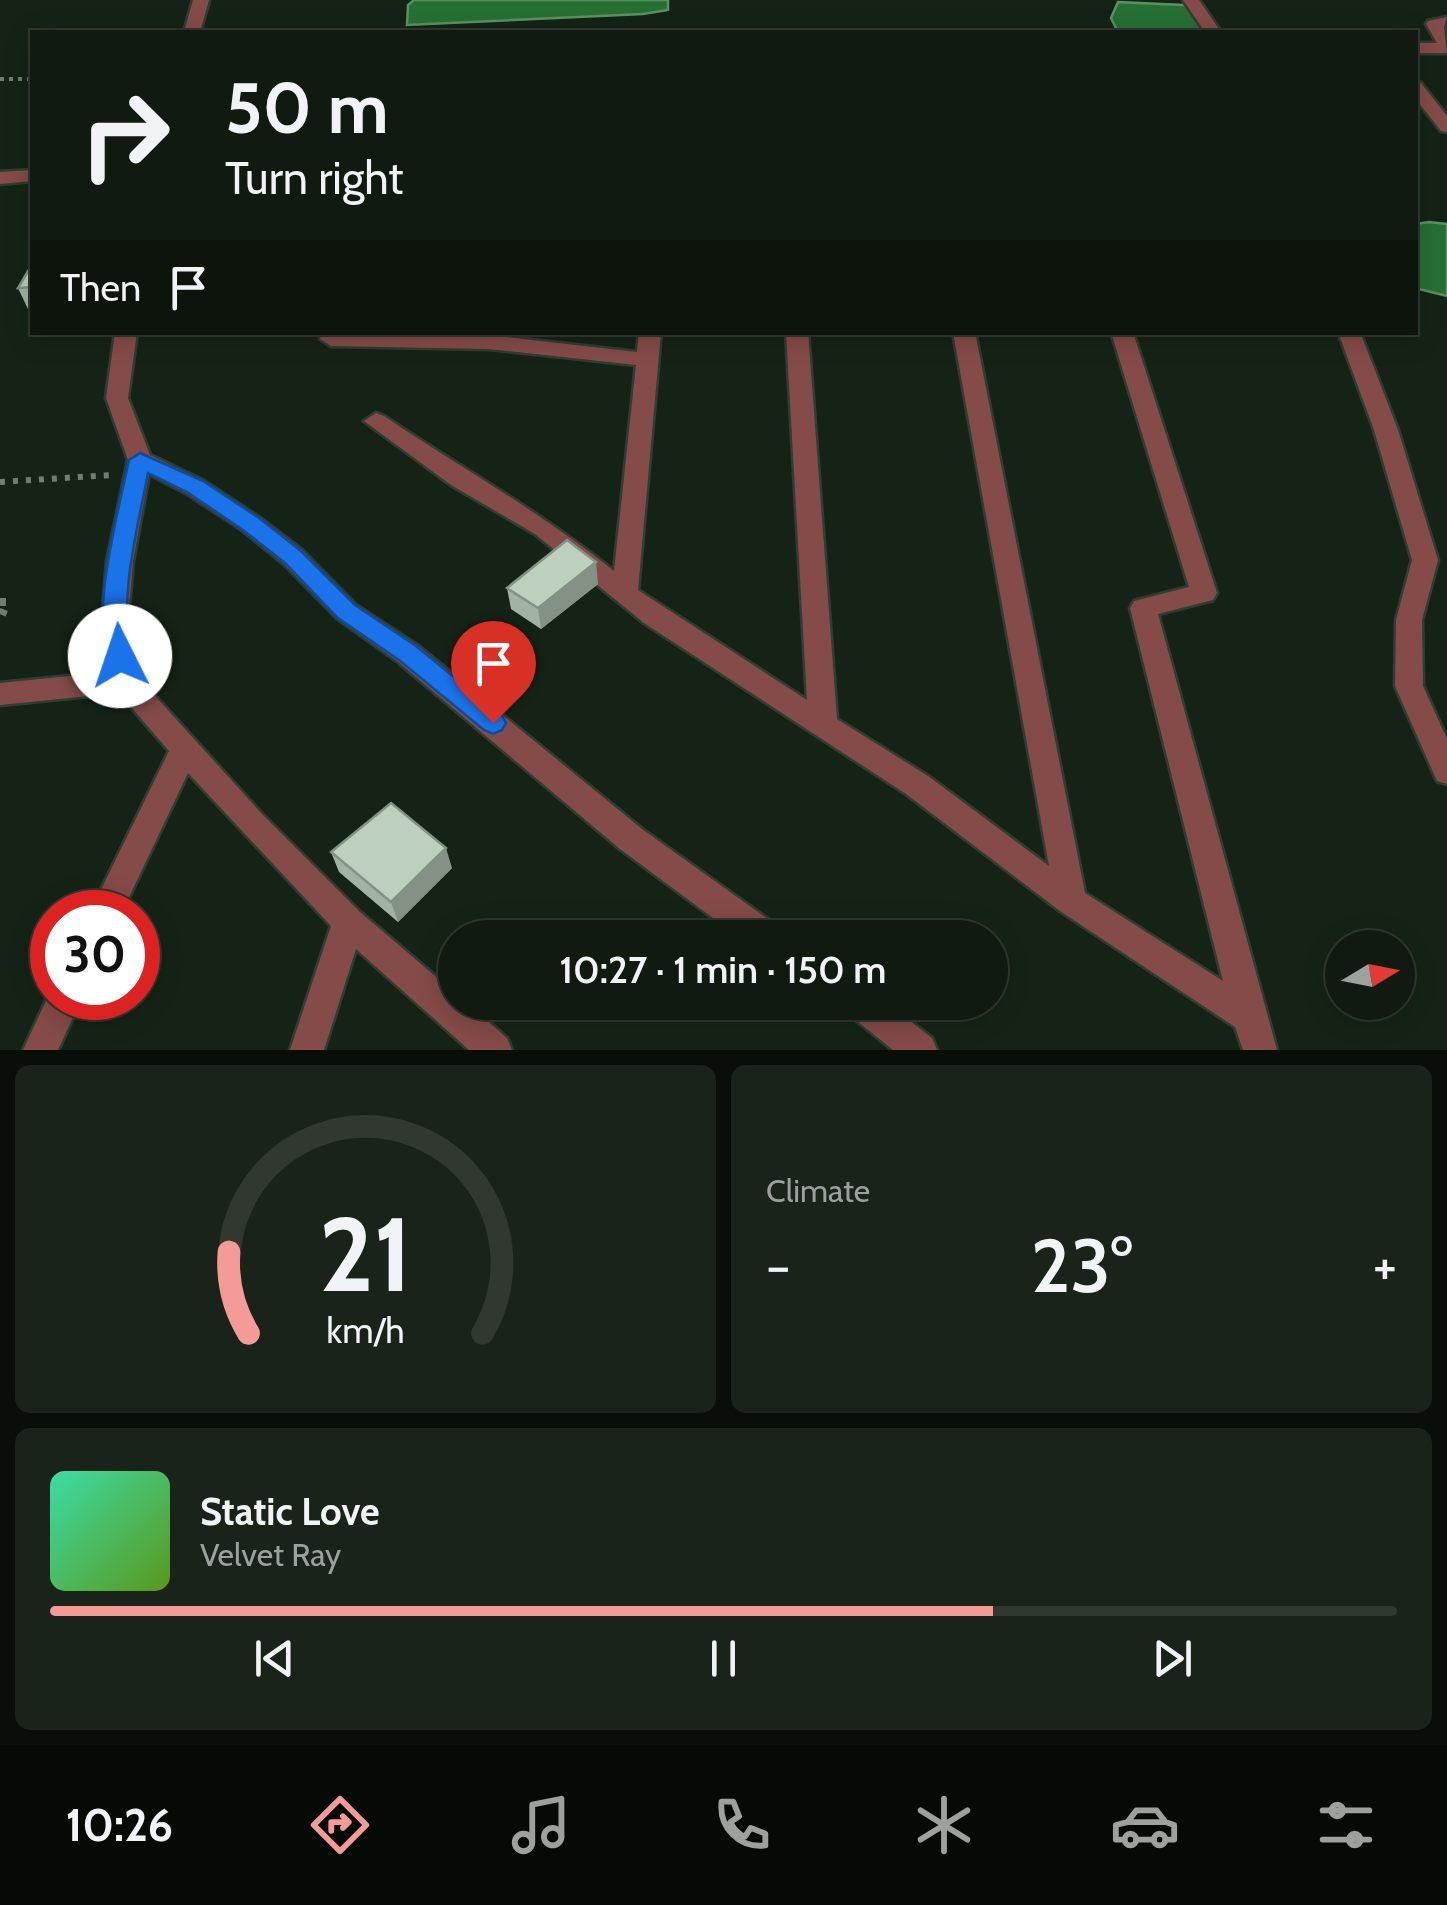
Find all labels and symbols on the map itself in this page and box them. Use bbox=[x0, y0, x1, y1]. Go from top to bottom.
position arrow bbox=[68, 604, 172, 708]
pin bbox=[451, 621, 536, 724]
speed limit sign: 30 bbox=[30, 890, 160, 1020]
north arrow bbox=[1325, 930, 1415, 1020]

